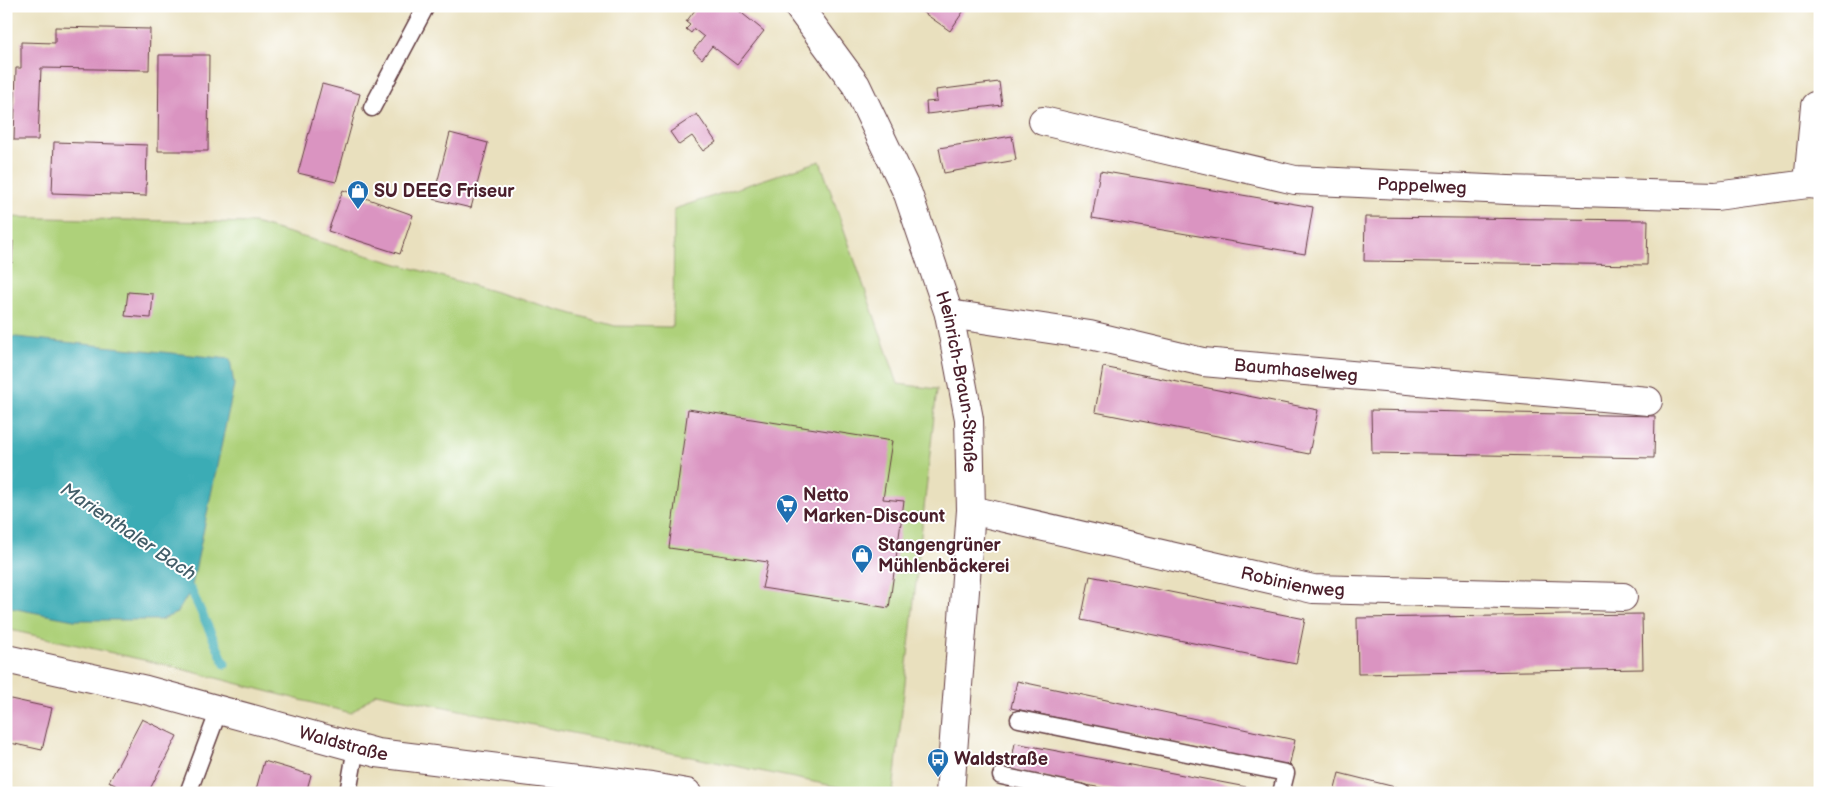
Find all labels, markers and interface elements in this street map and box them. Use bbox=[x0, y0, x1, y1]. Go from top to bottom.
street label: Pappelweg bbox=[1377, 173, 1467, 199]
shop icon: SU DEEG Friseur bbox=[346, 179, 370, 210]
place label: SU DEEG Friseur bbox=[374, 181, 515, 202]
street label: Heinrich-Braun-Straße bbox=[931, 288, 981, 473]
street label: Baumhaselweg bbox=[1233, 354, 1359, 386]
water label: Marienthaler Bach bbox=[56, 478, 200, 586]
place label: Netto Marken-Discount bbox=[803, 485, 945, 527]
supermarket icon: Netto Marken-Discount bbox=[775, 493, 799, 524]
place label: Stangengrüner Mühlenbäckerei bbox=[878, 535, 1009, 577]
shop icon: Stangengrüner Mühlenbäckerei bbox=[850, 543, 874, 574]
street label: Robinienweg bbox=[1239, 562, 1345, 600]
street label: Waldstraße bbox=[297, 722, 389, 765]
bus stop icon: Waldstraße bbox=[926, 747, 950, 778]
place label: Waldstraße bbox=[954, 749, 1048, 770]

